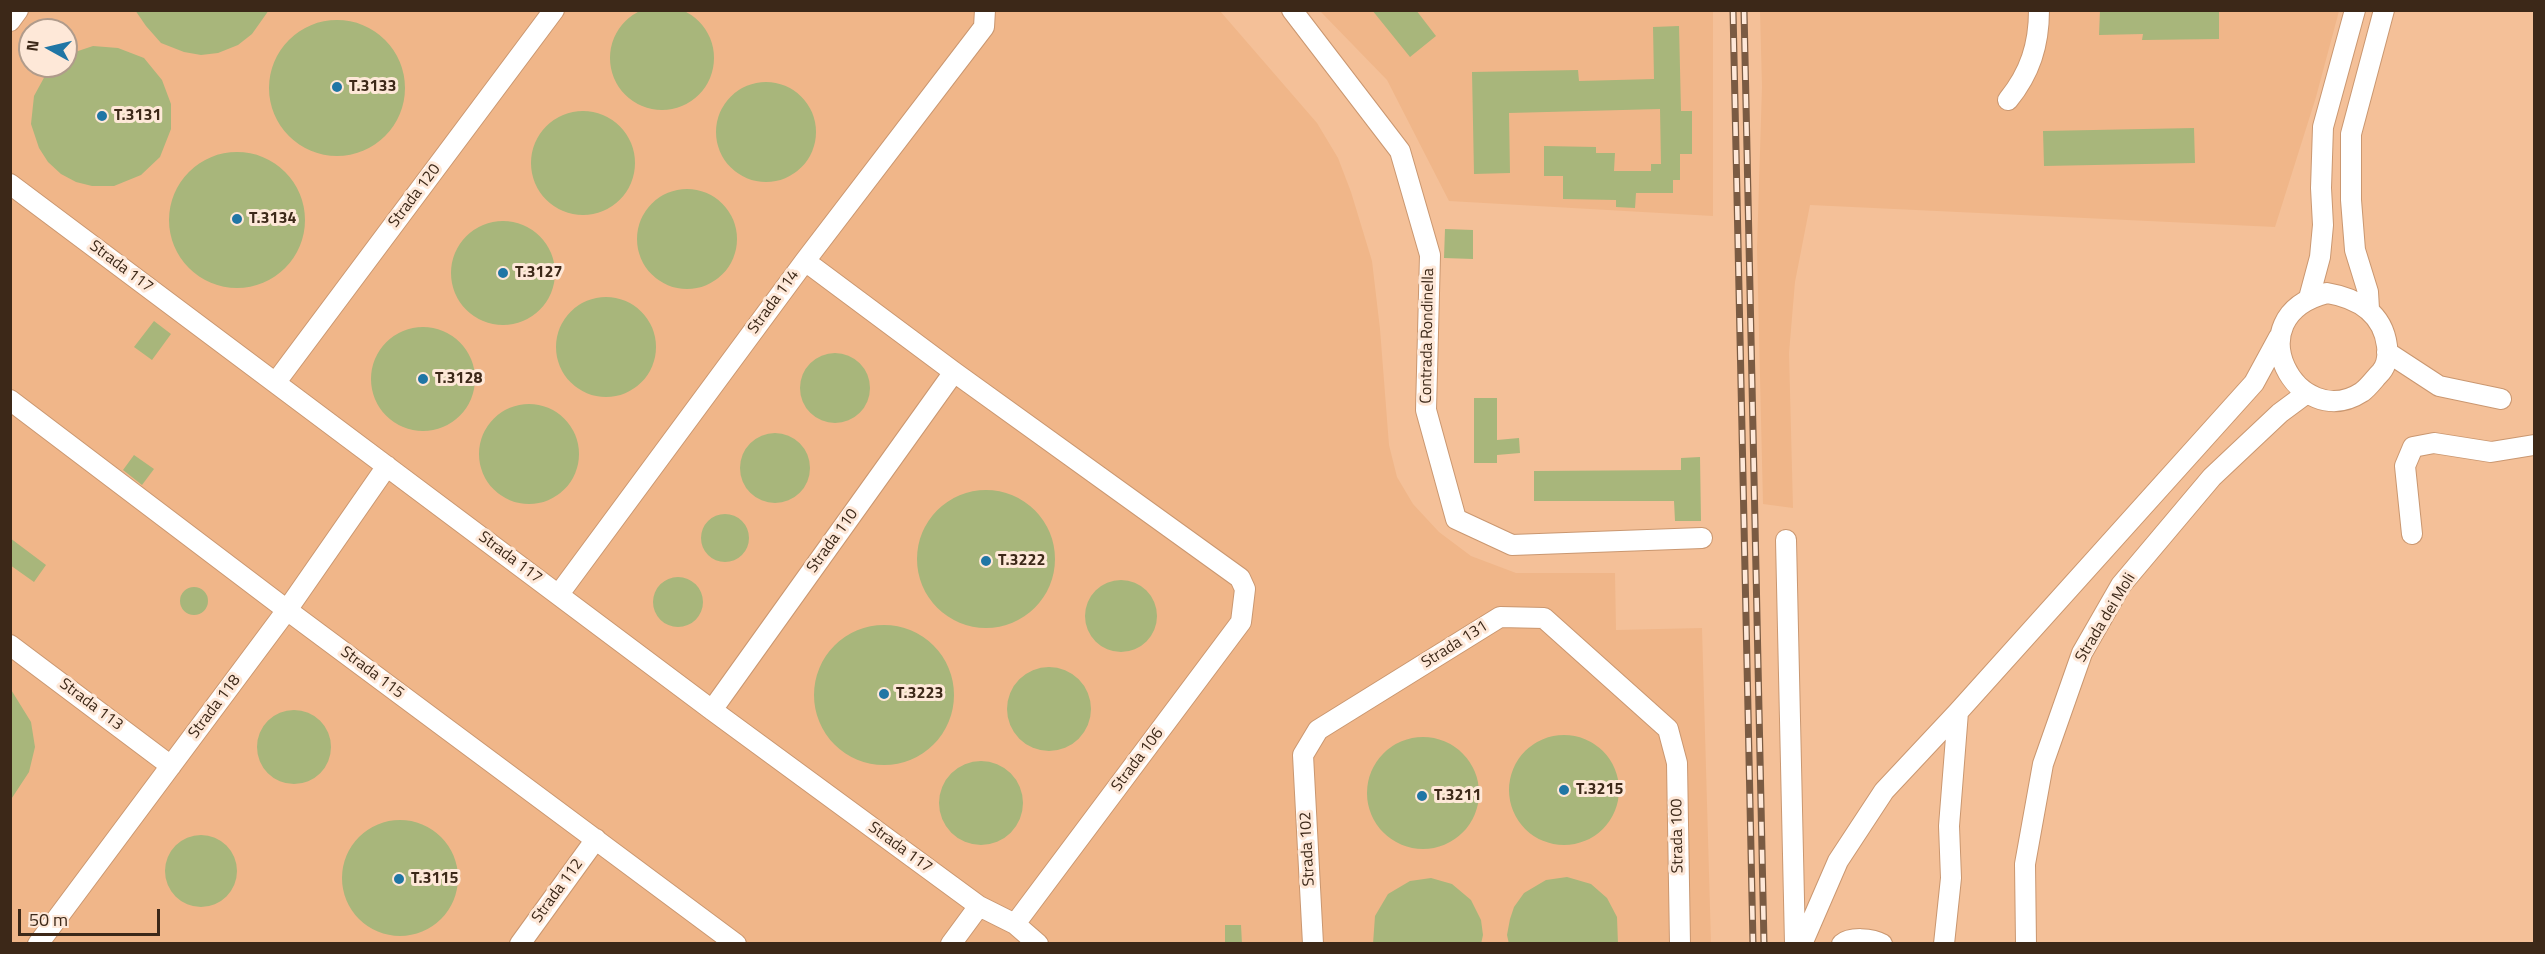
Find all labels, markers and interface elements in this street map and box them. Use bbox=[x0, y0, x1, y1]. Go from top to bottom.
north arrow bbox=[18, 18, 78, 78]
text: N bbox=[20, 39, 45, 53]
place label: T.3133 bbox=[349, 77, 396, 97]
marker: T.3133 bbox=[330, 80, 344, 94]
place label: T.3131 bbox=[114, 106, 161, 126]
marker: T.3131 bbox=[95, 109, 109, 123]
street label: Strada 120 bbox=[385, 160, 445, 232]
place label: T.3134 bbox=[249, 209, 296, 229]
marker: T.3134 bbox=[230, 212, 244, 226]
street label: Strada 117 bbox=[85, 237, 157, 297]
place label: T.3127 bbox=[515, 263, 562, 283]
marker: T.3127 bbox=[496, 266, 510, 280]
street label: Strada 114 bbox=[744, 266, 804, 338]
street label: Contrada Rondinella bbox=[1417, 268, 1439, 404]
place label: T.3128 bbox=[435, 369, 482, 389]
marker: T.3128 bbox=[416, 372, 430, 386]
street label: Strada 110 bbox=[803, 505, 863, 577]
street label: Strada 117 bbox=[474, 528, 546, 588]
place label: T.3222 bbox=[998, 551, 1045, 571]
marker: T.3222 bbox=[979, 554, 993, 568]
street label: Strada dei Moli bbox=[2072, 570, 2140, 666]
street label: Strada 131 bbox=[1418, 617, 1492, 673]
street label: Strada 115 bbox=[336, 643, 408, 703]
street label: Strada 118 bbox=[185, 671, 245, 743]
street label: Strada 113 bbox=[55, 675, 127, 735]
place label: T.3223 bbox=[896, 684, 943, 704]
marker: T.3223 bbox=[877, 687, 891, 701]
street label: Strada 106 bbox=[1108, 724, 1168, 796]
place label: T.3215 bbox=[1576, 780, 1623, 800]
marker: T.3215 bbox=[1557, 783, 1571, 797]
place label: T.3211 bbox=[1434, 786, 1481, 806]
marker: T.3211 bbox=[1415, 789, 1429, 803]
street label: Strada 100 bbox=[1668, 799, 1688, 873]
street label: Strada 102 bbox=[1296, 811, 1320, 887]
street label: Strada 117 bbox=[864, 818, 936, 878]
street label: Strada 112 bbox=[528, 855, 588, 927]
place label: T.3115 bbox=[411, 869, 458, 889]
marker: T.3115 bbox=[392, 872, 406, 886]
scale bar bbox=[21, 897, 164, 935]
text: 50 m bbox=[29, 906, 68, 933]

